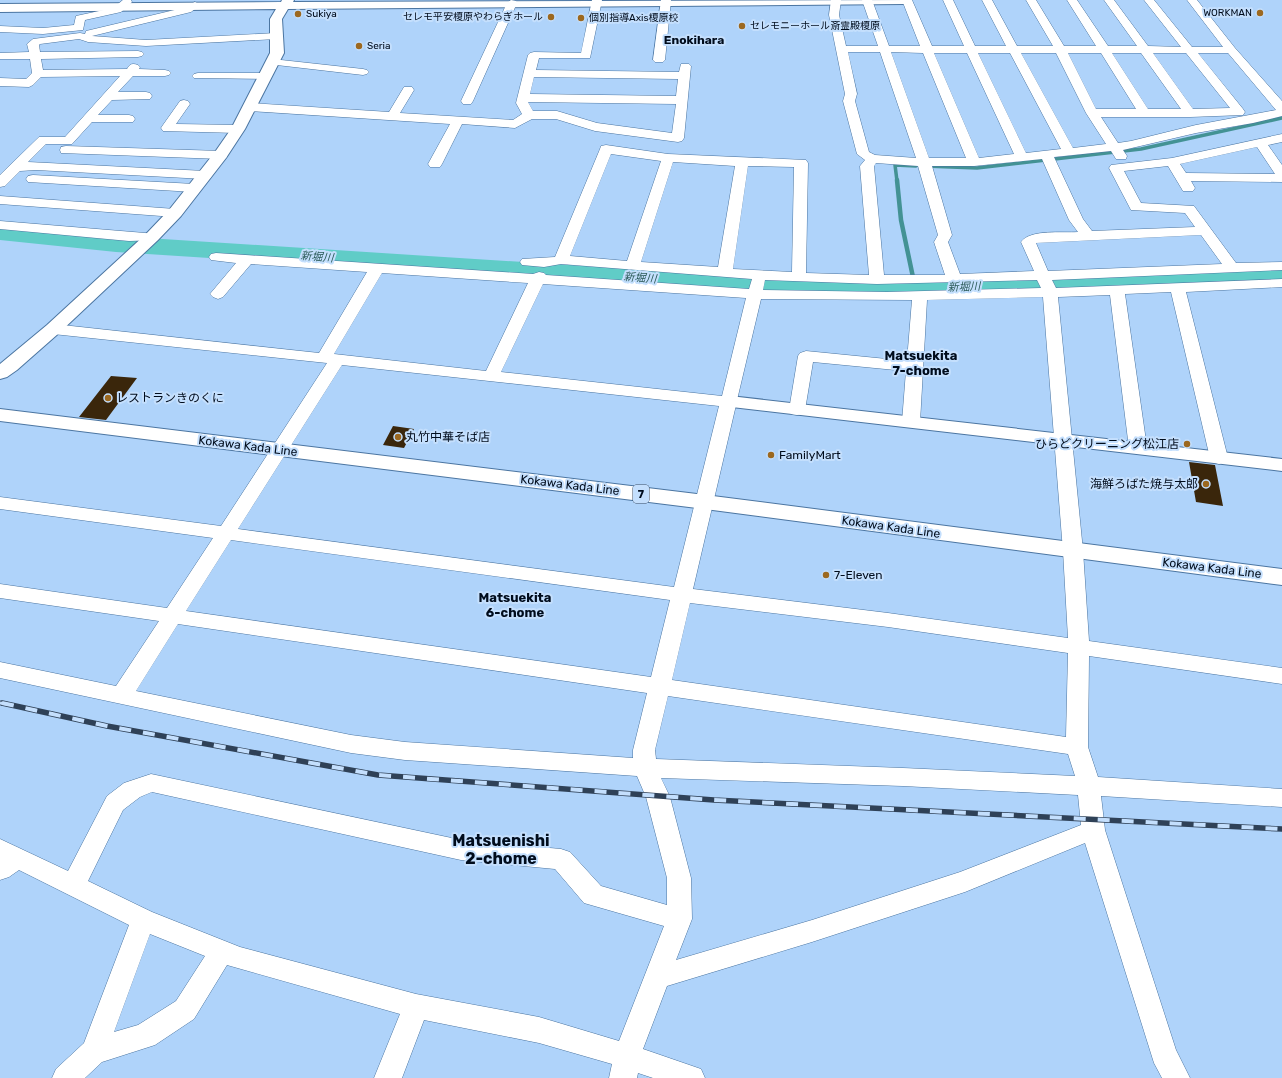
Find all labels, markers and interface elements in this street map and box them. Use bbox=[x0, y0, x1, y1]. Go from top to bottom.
place label: WORKMAN bbox=[1203, 7, 1252, 19]
place label: Sukiya bbox=[306, 8, 337, 20]
marker: WORKMAN bbox=[1255, 8, 1265, 18]
marker: Sukiya bbox=[293, 9, 303, 19]
place label: セレモ平安榎原やわらぎホール bbox=[403, 11, 543, 23]
marker: セレモ平安榎原やわらぎホール bbox=[546, 12, 556, 22]
place label: 個別指導Axis榎原校 bbox=[588, 12, 679, 24]
marker: 個別指導Axis榎原校 bbox=[576, 13, 586, 23]
place label: セレモニーホール斎霊殿榎原 bbox=[750, 20, 880, 32]
marker: セレモニーホール斎霊殿榎原 bbox=[737, 21, 747, 31]
district label: Enokihara bbox=[664, 33, 724, 47]
place label: Seria bbox=[367, 40, 391, 52]
marker: Seria bbox=[354, 41, 364, 51]
water label: 新堀川 bbox=[300, 249, 335, 265]
water label: 新堀川 bbox=[623, 270, 658, 286]
water label: 新堀川 bbox=[947, 280, 982, 294]
district label: Matsuekita 7-chome bbox=[885, 348, 957, 378]
place label: レストランきのくに bbox=[116, 391, 224, 405]
marker: レストランきのくに bbox=[103, 393, 113, 403]
place label: 丸竹中華そば店 bbox=[406, 430, 490, 444]
marker: 丸竹中華そば店 bbox=[393, 432, 403, 442]
street label: Kokawa Kada Line bbox=[198, 433, 299, 459]
place label: ひらどクリーニング松江店 bbox=[1035, 437, 1179, 451]
marker: ひらどクリーニング松江店 bbox=[1182, 439, 1192, 449]
place label: FamilyMart bbox=[779, 448, 841, 462]
marker: FamilyMart bbox=[766, 450, 776, 460]
street label: Kokawa Kada Line bbox=[520, 472, 621, 498]
place label: 海鮮ろばた焼与太郎 bbox=[1090, 477, 1198, 491]
marker: 海鮮ろばた焼与太郎 bbox=[1201, 479, 1211, 489]
road number: 7 bbox=[633, 485, 649, 503]
street label: Kokawa Kada Line bbox=[841, 513, 942, 541]
street label: Kokawa Kada Line bbox=[1162, 555, 1263, 581]
place label: 7-Eleven bbox=[834, 568, 883, 582]
marker: 7-Eleven bbox=[821, 570, 831, 580]
district label: Matsuekita 6-chome bbox=[479, 590, 551, 620]
district label: Matsuenishi 2-chome bbox=[452, 831, 550, 868]

